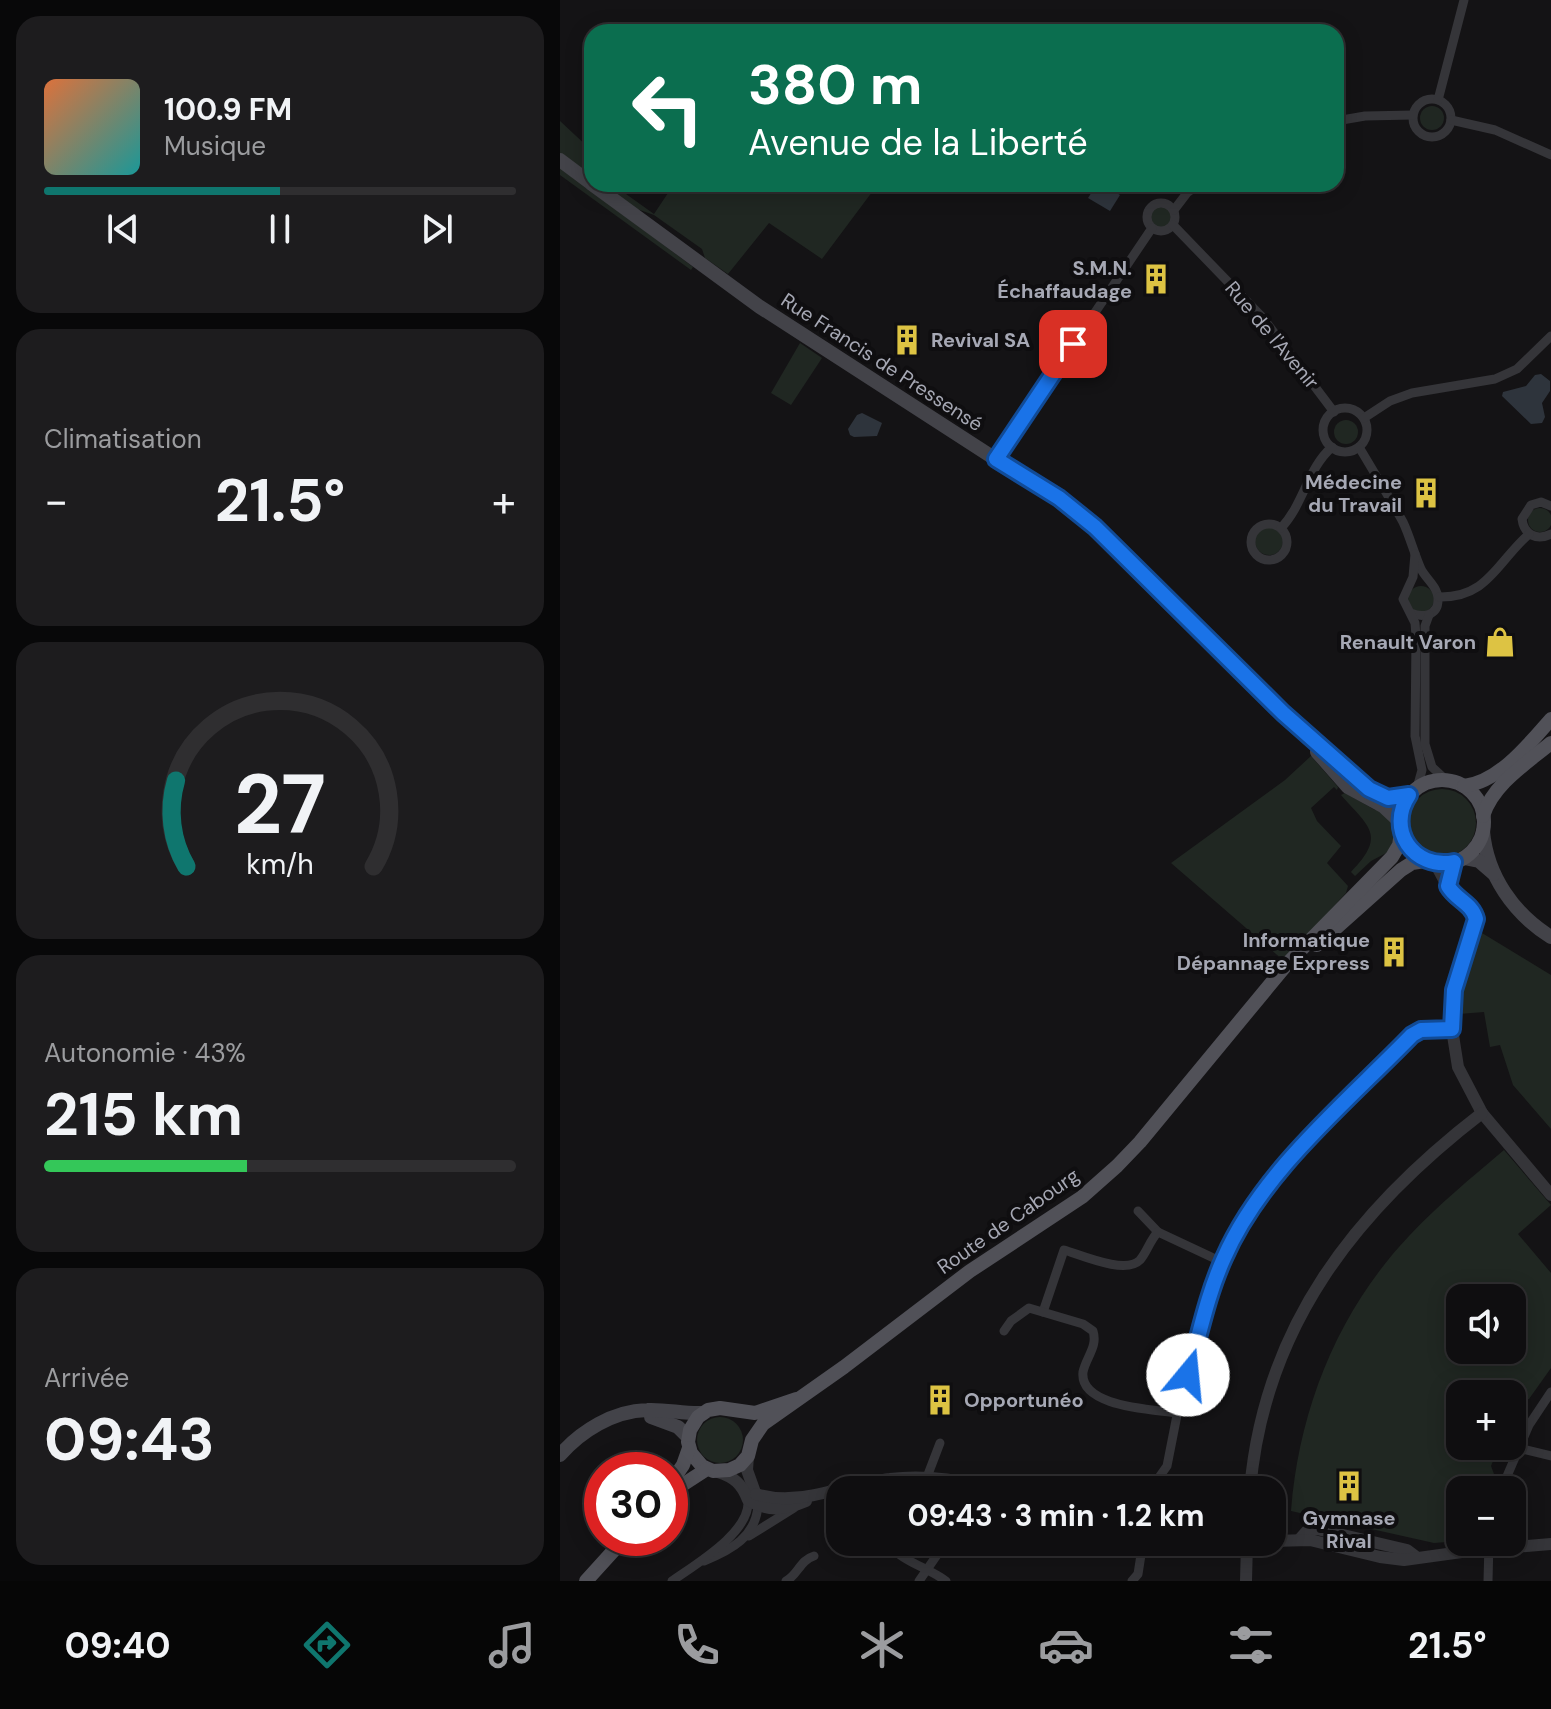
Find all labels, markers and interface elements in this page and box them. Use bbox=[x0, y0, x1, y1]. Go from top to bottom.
text: 380 m bbox=[748, 48, 923, 121]
icon: left bbox=[616, 56, 720, 160]
text: 100.9 FM bbox=[164, 90, 292, 129]
text: Avenue de la Liberté bbox=[748, 119, 1088, 166]
text: Musique bbox=[164, 129, 266, 163]
icon: previous bbox=[101, 207, 145, 251]
icon: pause bbox=[258, 207, 302, 251]
icon: next bbox=[415, 207, 459, 251]
place label: S.M.N. Échaffaudage bbox=[997, 255, 1132, 304]
building icon: S.M.N. Échaffaudage bbox=[1139, 262, 1173, 296]
street label: Rue de l'Avenir bbox=[1219, 276, 1325, 394]
street label: Rue Francis de Pressensé bbox=[776, 287, 988, 437]
pin bbox=[1039, 310, 1107, 378]
icon: arrive bbox=[1051, 322, 1095, 366]
building icon: Revival SA bbox=[890, 323, 924, 357]
place label: Revival SA bbox=[931, 327, 1030, 353]
text: Climatisation bbox=[44, 422, 202, 456]
text: 21.5° bbox=[215, 461, 345, 540]
place label: Médecine du Travail bbox=[1305, 469, 1402, 518]
text: − bbox=[44, 472, 68, 530]
text: + bbox=[492, 472, 516, 530]
building icon: Médecine du Travail bbox=[1409, 476, 1443, 510]
shop icon: Renault Varon bbox=[1483, 625, 1517, 659]
place label: Renault Varon bbox=[1340, 629, 1476, 655]
text: 27 bbox=[234, 749, 326, 858]
text: km/h bbox=[246, 846, 314, 883]
place label: Informatique Dépannage Express bbox=[1177, 927, 1370, 976]
building icon: Informatique Dépannage Express bbox=[1377, 935, 1411, 969]
text: Autonomie · 43% bbox=[44, 1036, 246, 1070]
text: 215 km bbox=[44, 1075, 243, 1154]
street label: Route de Cabourg bbox=[932, 1162, 1084, 1280]
map controls bbox=[1446, 1284, 1526, 1556]
button: sound bbox=[1446, 1284, 1526, 1364]
position arrow bbox=[1146, 1333, 1230, 1417]
text: Arrivée bbox=[44, 1361, 129, 1395]
button: + bbox=[1446, 1380, 1526, 1460]
building icon: Opportunéo bbox=[923, 1383, 957, 1417]
place label: Opportunéo bbox=[964, 1387, 1084, 1413]
text: 09:43 bbox=[44, 1400, 215, 1479]
speed limit sign: 30 bbox=[584, 1452, 688, 1556]
building icon: Gymnase Rival bbox=[1332, 1469, 1366, 1503]
button: − bbox=[1446, 1476, 1526, 1556]
text: 09:43 · 3 min · 1.2 km bbox=[907, 1496, 1205, 1535]
place label: Gymnase Rival bbox=[1302, 1505, 1396, 1554]
icon: directions bbox=[299, 1617, 355, 1673]
icon: music bbox=[484, 1617, 540, 1673]
icon: phone bbox=[669, 1617, 725, 1673]
icon: climate bbox=[854, 1617, 910, 1673]
icon: car bbox=[1038, 1617, 1094, 1673]
icon: filters bbox=[1223, 1617, 1279, 1673]
text: 09:40 bbox=[64, 1622, 170, 1669]
text: 21.5° bbox=[1408, 1622, 1486, 1669]

